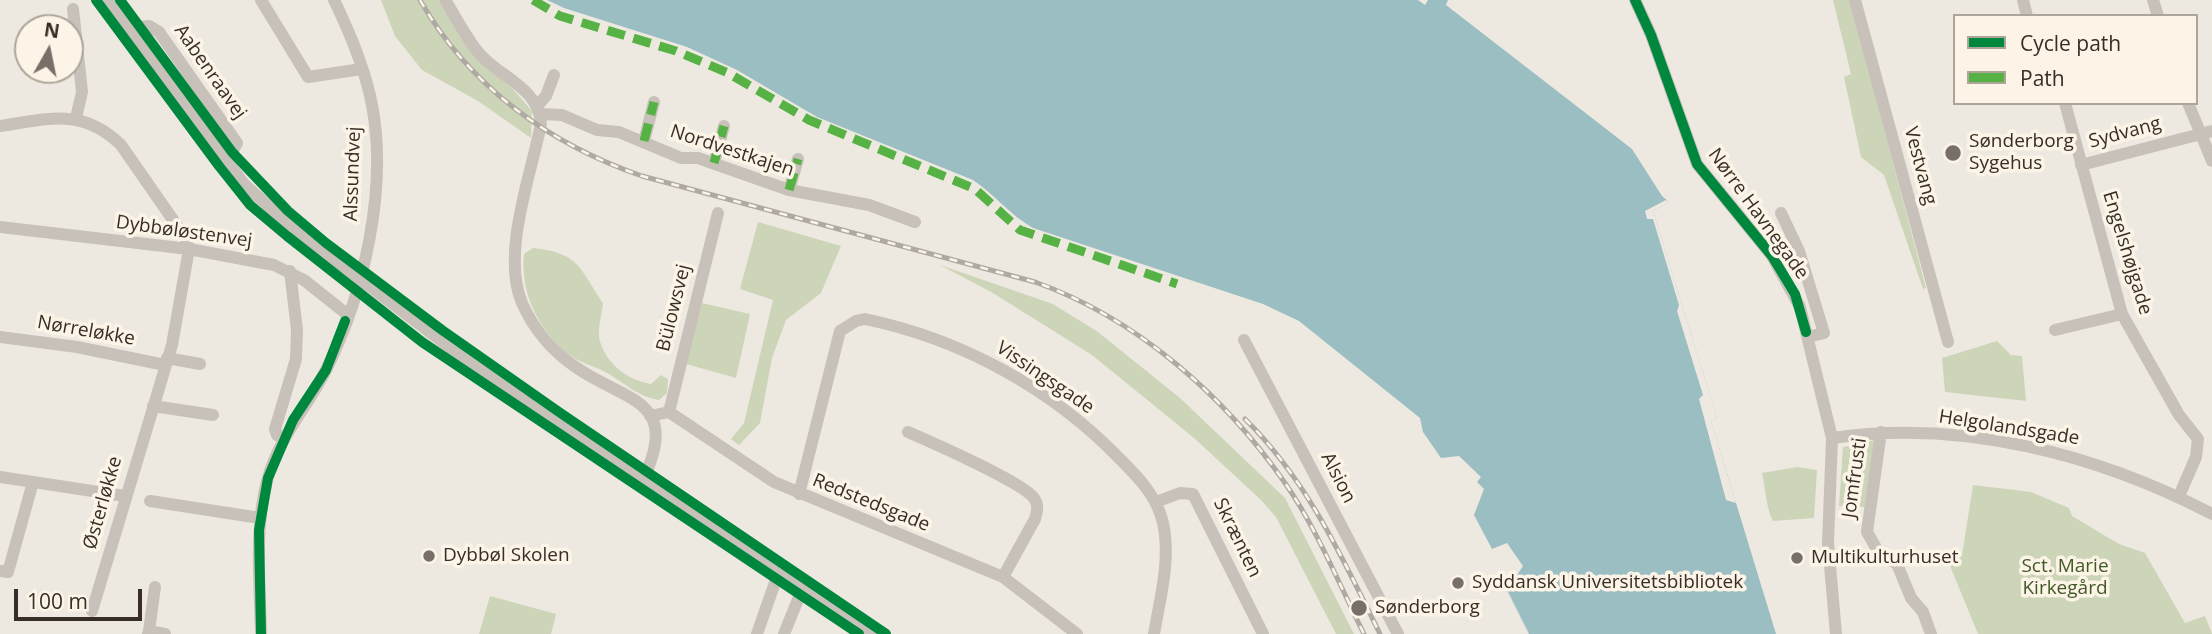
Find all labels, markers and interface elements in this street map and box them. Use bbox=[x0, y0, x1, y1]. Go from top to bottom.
north arrow bbox=[14, 14, 84, 84]
legend bbox=[1953, 14, 2198, 105]
text: N bbox=[42, 16, 62, 44]
street label: Aabenraavej bbox=[169, 20, 251, 124]
text: Cycle path bbox=[2020, 29, 2121, 57]
text: Path bbox=[2020, 64, 2065, 92]
street label: Sydvang bbox=[2087, 112, 2163, 154]
street label: Nordvestkajen bbox=[667, 120, 797, 182]
street label: Vestvang bbox=[1899, 124, 1941, 208]
street label: Alssundvej bbox=[340, 126, 366, 222]
place label: Sønderborg Sygehus bbox=[1969, 131, 2074, 175]
marker: Sønderborg Sygehus bbox=[1943, 143, 1963, 163]
street label: Nørre Havnegade bbox=[1703, 144, 1813, 284]
street label: Engelshøjgade bbox=[2097, 188, 2157, 318]
street label: Dybbøløstenvej bbox=[114, 211, 254, 253]
street label: Bülowsvej bbox=[652, 262, 696, 354]
street label: Nørreløkke bbox=[35, 311, 137, 351]
street label: Vissingsgade bbox=[992, 337, 1098, 419]
street label: Helgolandsgade bbox=[1937, 406, 2081, 450]
street label: Jomfrusti bbox=[1838, 437, 1872, 519]
street label: Alsion bbox=[1316, 449, 1360, 507]
street label: Østerløkke bbox=[79, 454, 127, 552]
street label: Redstedsgade bbox=[809, 469, 933, 537]
street label: Skrænten bbox=[1208, 495, 1266, 581]
place label: Dybbøl Skolen bbox=[443, 545, 570, 567]
place label: Multikulturhuset bbox=[1811, 547, 1959, 569]
marker: Dybbøl Skolen bbox=[421, 548, 437, 564]
marker: Multikulturhuset bbox=[1789, 550, 1805, 566]
park label: Sct. Marie Kirkegård bbox=[2021, 556, 2109, 600]
place label: Syddansk Universitetsbibliotek bbox=[1472, 572, 1743, 594]
scale bar bbox=[18, 574, 145, 618]
marker: Syddansk Universitetsbibliotek bbox=[1450, 575, 1466, 591]
text: 100 m bbox=[27, 587, 88, 615]
place label: Sønderborg bbox=[1375, 597, 1480, 619]
marker: Sønderborg bbox=[1349, 598, 1369, 618]

